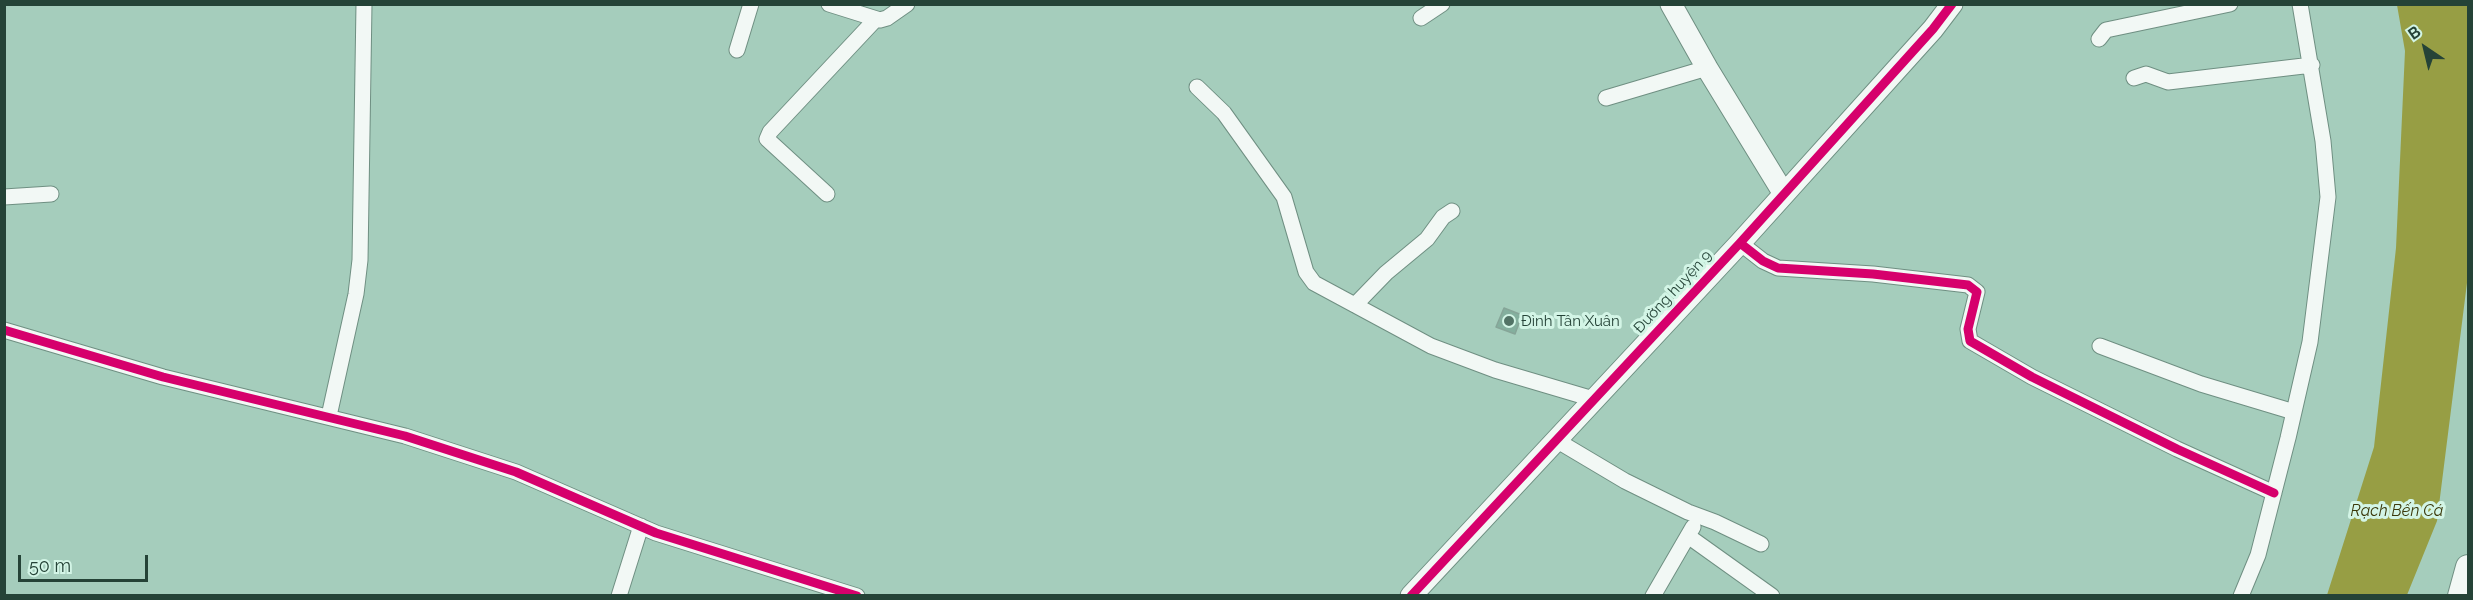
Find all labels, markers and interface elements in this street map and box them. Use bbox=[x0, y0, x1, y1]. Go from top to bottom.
north arrow bbox=[2395, 18, 2455, 78]
text: B bbox=[2404, 22, 2424, 44]
street label: Đường huyện 9 bbox=[1630, 247, 1716, 337]
place label: Đình Tân Xuân bbox=[1521, 312, 1620, 330]
marker: Đình Tân Xuân bbox=[1502, 314, 1516, 328]
water label: Rạch Bến Cá bbox=[2351, 501, 2443, 521]
scale bar bbox=[21, 543, 152, 581]
text: 50 m bbox=[29, 555, 71, 576]

